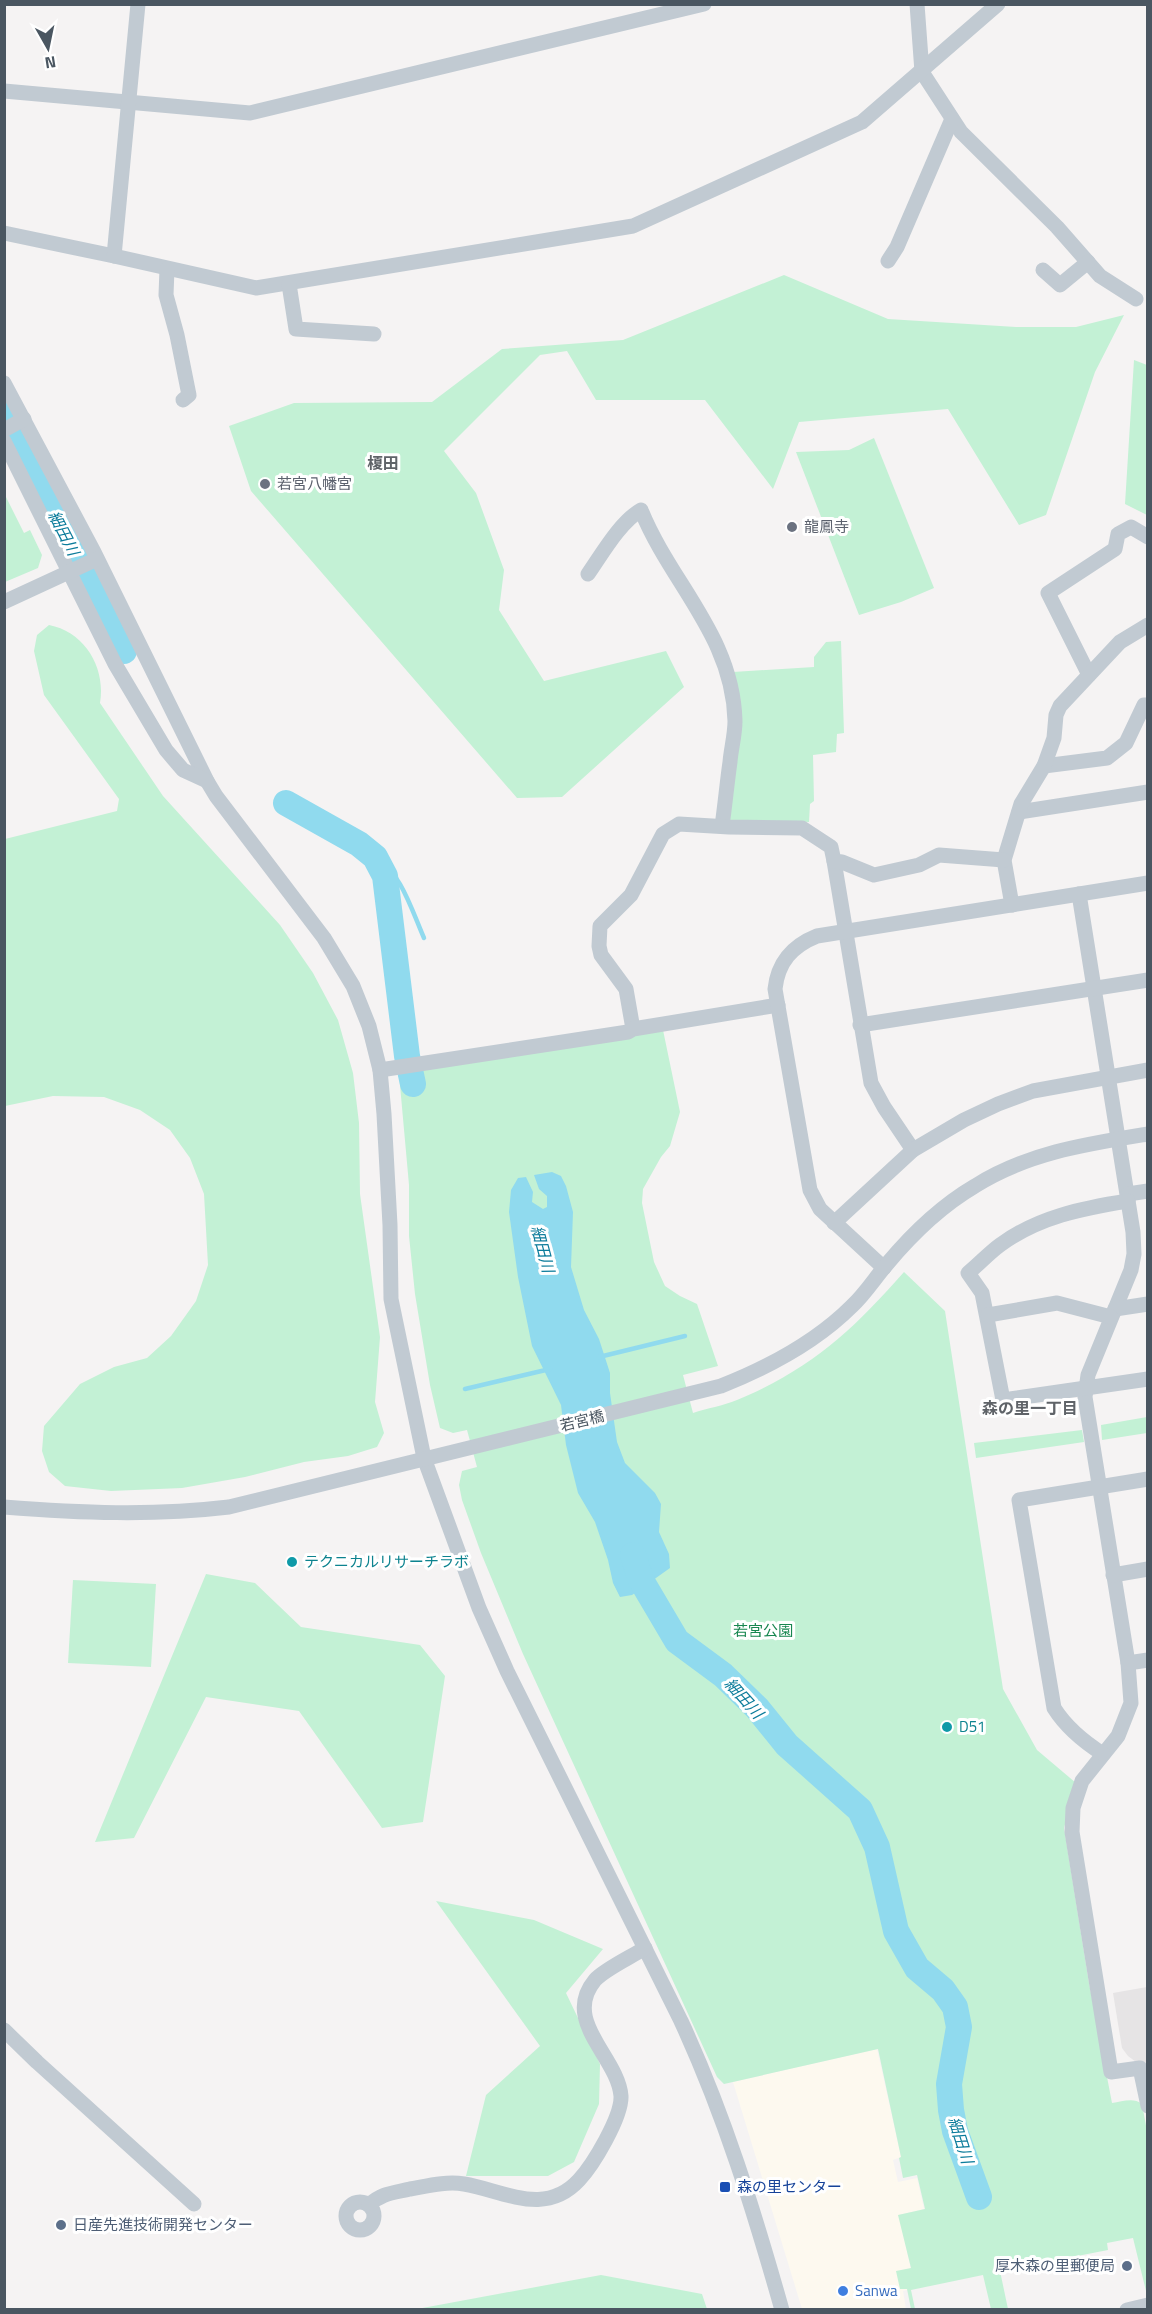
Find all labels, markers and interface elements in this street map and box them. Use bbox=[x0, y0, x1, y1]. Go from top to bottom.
north arrow bbox=[18, 18, 78, 78]
text: N bbox=[43, 50, 58, 76]
district label: 榎田 bbox=[367, 451, 399, 475]
place label: 若宮八幡宮 bbox=[277, 472, 352, 495]
marker: 若宮八幡宮 bbox=[258, 477, 272, 491]
water label: 細田川 bbox=[42, 506, 86, 562]
place label: 龍鳳寺 bbox=[804, 515, 849, 538]
marker: 龍鳳寺 bbox=[785, 520, 799, 534]
water label: 細田川 bbox=[525, 1223, 561, 1277]
district label: 森の里一丁目 bbox=[982, 1396, 1078, 1420]
street label: 若宮橋 bbox=[557, 1404, 607, 1437]
place label: テクニカルリサーチラボ bbox=[304, 1550, 469, 1573]
marker: テクニカルリサーチラボ bbox=[285, 1555, 299, 1569]
park label: 若宮公園 bbox=[733, 1619, 793, 1642]
water label: 細田川 bbox=[719, 1672, 770, 1725]
place label: D51 bbox=[959, 1715, 985, 1738]
marker: D51 bbox=[940, 1720, 954, 1734]
water label: 細田川 bbox=[942, 2113, 980, 2168]
place label: 森の里センター bbox=[737, 2175, 842, 2198]
marker: 森の里センター bbox=[718, 2180, 732, 2194]
place label: 日産先進技術開発センター bbox=[73, 2213, 253, 2236]
marker: 日産先進技術開発センター bbox=[54, 2218, 68, 2232]
place label: 厚木森の里郵便局 bbox=[995, 2254, 1115, 2277]
marker: 厚木森の里郵便局 bbox=[1120, 2259, 1134, 2273]
place label: Sanwa bbox=[855, 2279, 898, 2302]
marker: Sanwa bbox=[836, 2284, 850, 2298]

